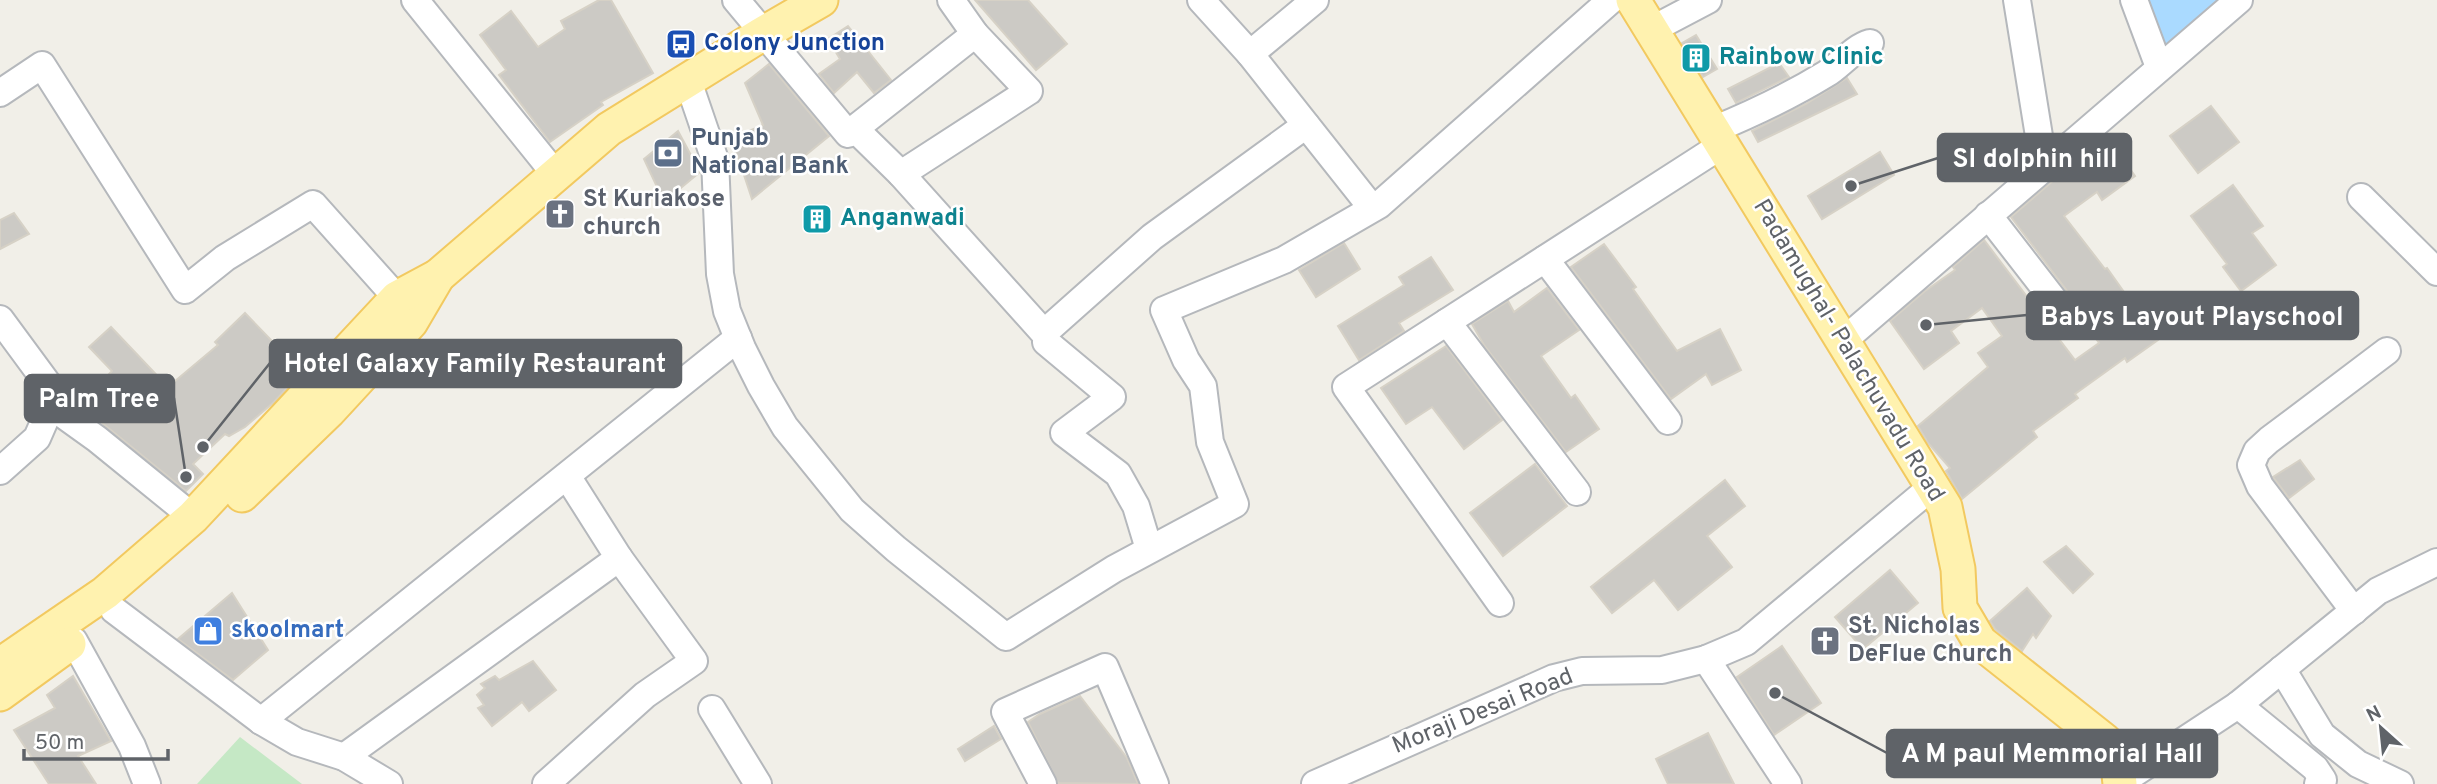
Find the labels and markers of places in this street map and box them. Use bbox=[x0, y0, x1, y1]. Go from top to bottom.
bus stop icon: Colony Junction bbox=[664, 27, 698, 61]
place label: Colony Junction bbox=[704, 29, 885, 59]
building icon: Rainbow Clinic bbox=[1679, 41, 1713, 75]
place label: Rainbow Clinic bbox=[1719, 43, 1884, 73]
place label: Punjab National Bank bbox=[691, 124, 849, 182]
callout: SI dolphin hill bbox=[1938, 134, 2131, 181]
bank icon: Punjab National Bank bbox=[651, 136, 685, 170]
place label: St Kuriakose church bbox=[583, 185, 725, 243]
church icon: St Kuriakose church bbox=[543, 197, 577, 231]
building icon: Anganwadi bbox=[800, 202, 834, 236]
place label: Anganwadi bbox=[840, 204, 965, 234]
callout: Babys Layout Playschool bbox=[2027, 292, 2358, 339]
callout: Hotel Galaxy Family Restaurant bbox=[270, 340, 681, 387]
callout: Palm Tree bbox=[25, 375, 174, 422]
place label: St. Nicholas DeFlue Church bbox=[1848, 612, 2013, 670]
shop icon: skoolmart bbox=[191, 614, 225, 648]
place label: skoolmart bbox=[231, 616, 344, 646]
church icon: St. Nicholas DeFlue Church bbox=[1808, 624, 1842, 658]
callout: A M paul Memmorial Hall bbox=[1887, 730, 2217, 777]

